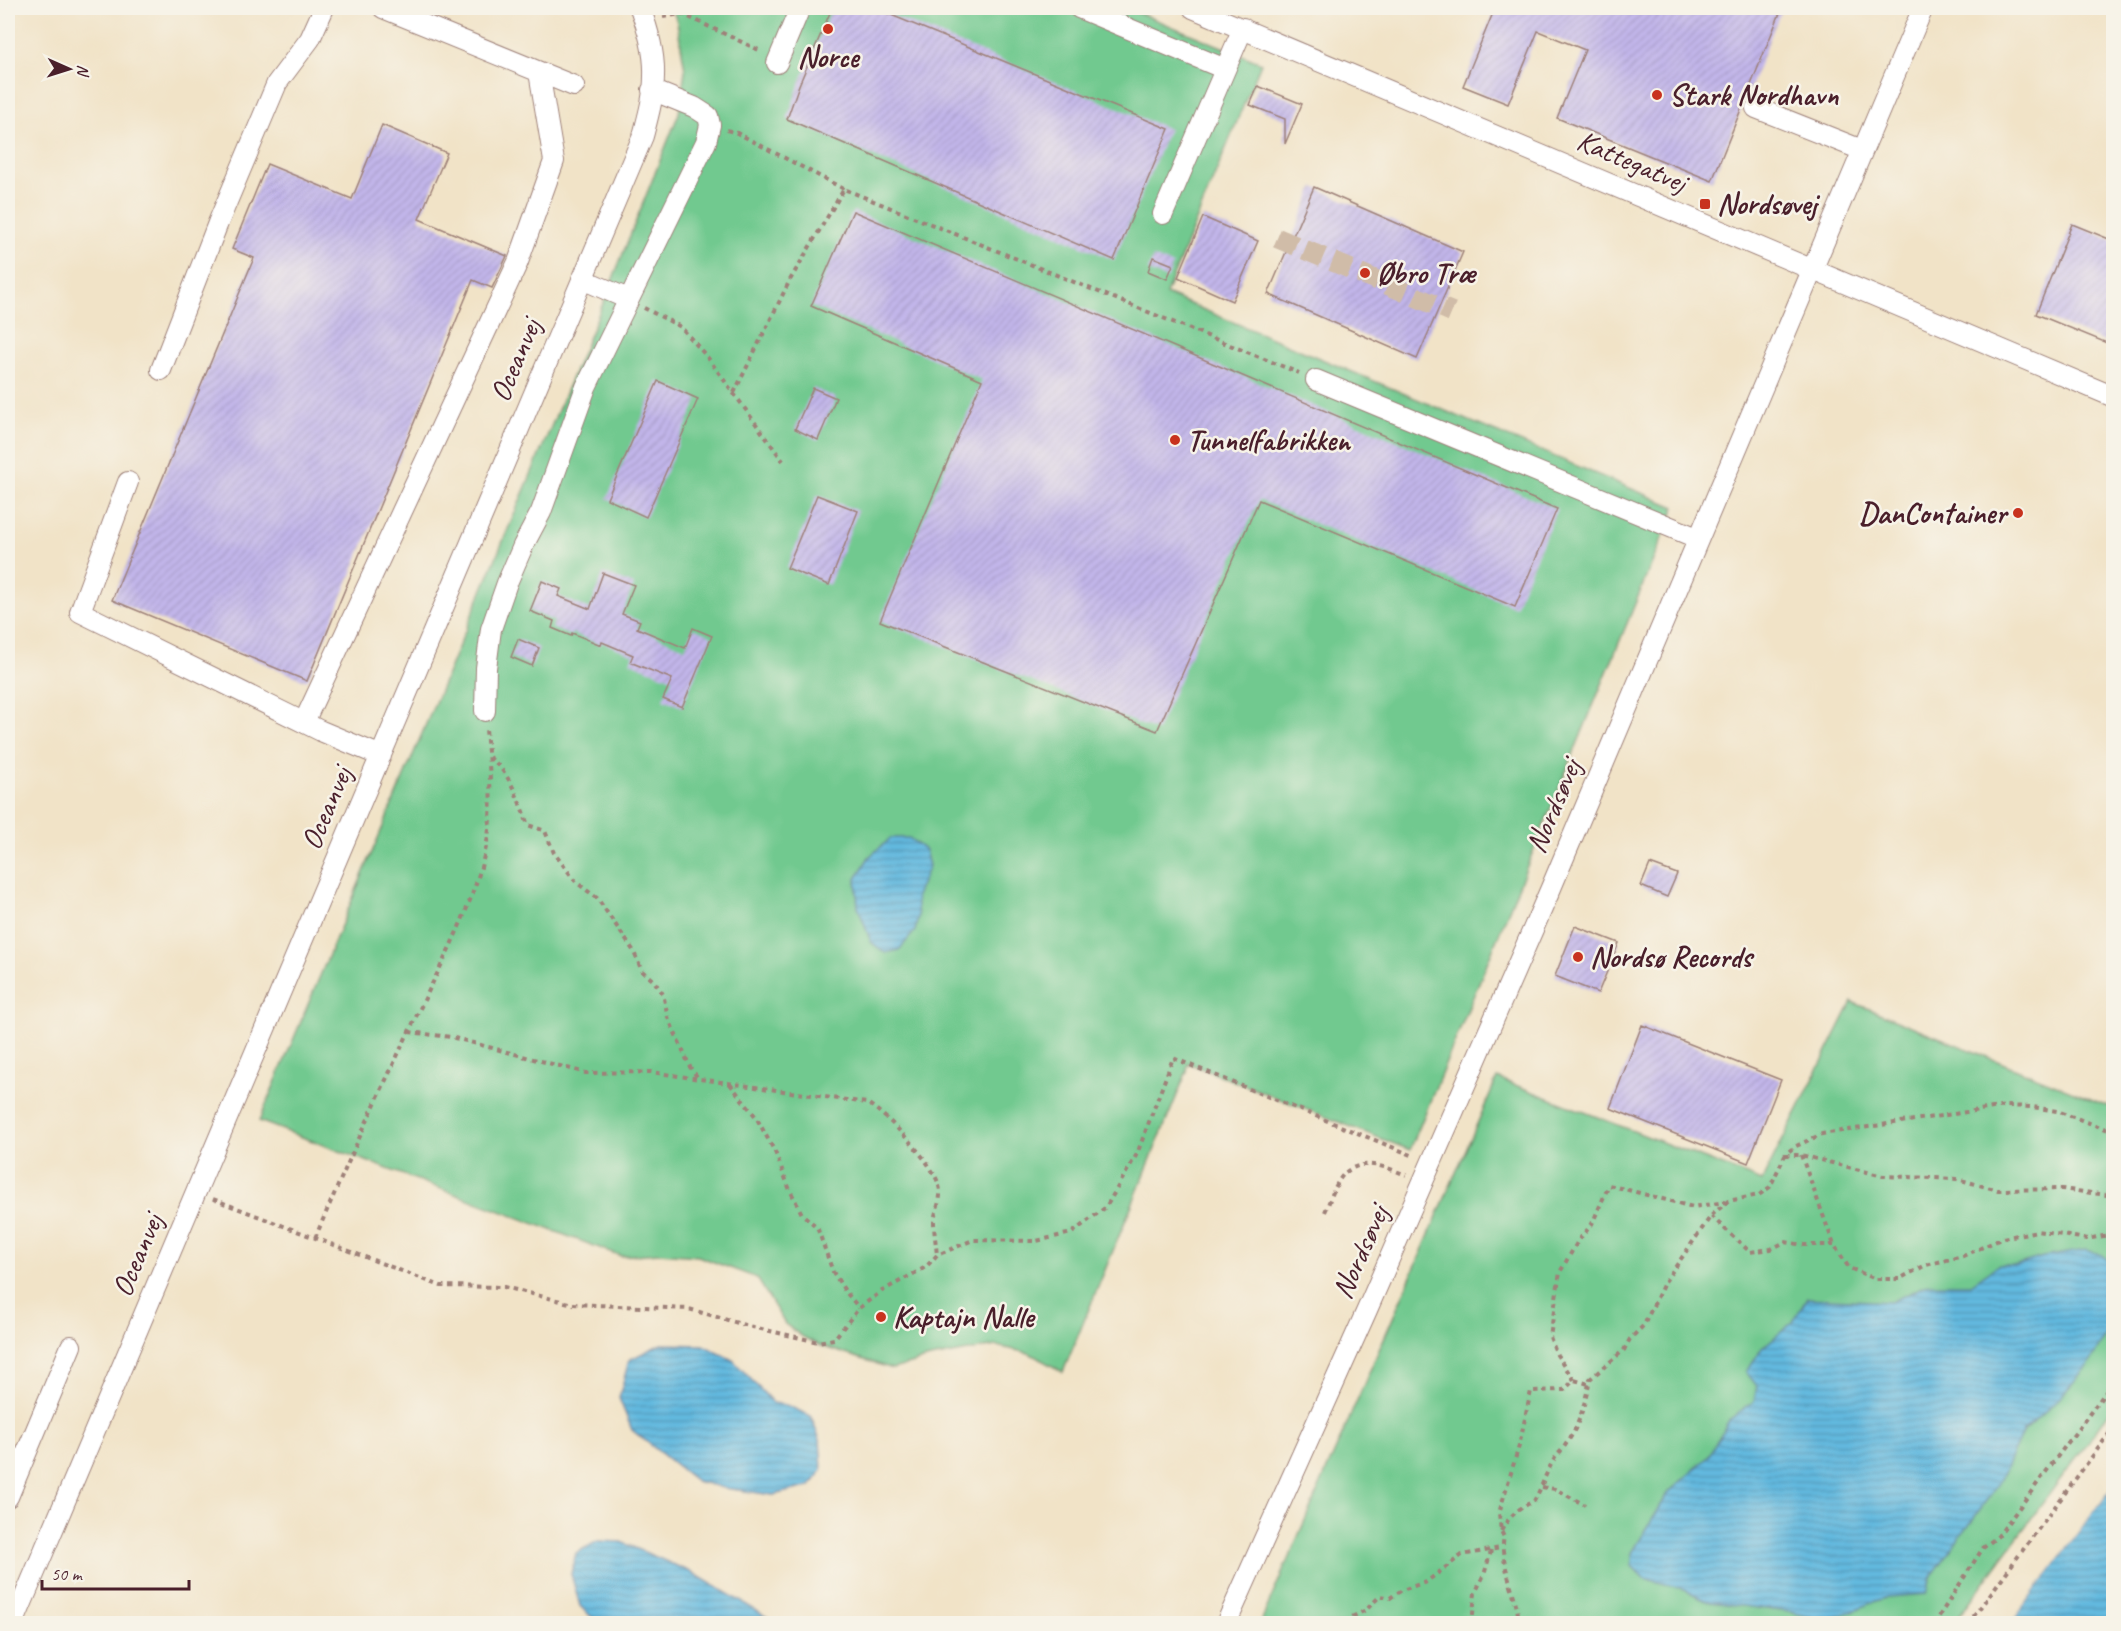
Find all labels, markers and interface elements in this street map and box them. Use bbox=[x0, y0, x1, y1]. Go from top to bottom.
marker: Norce bbox=[821, 22, 835, 36]
place label: Norce bbox=[797, 38, 860, 76]
north arrow bbox=[39, 39, 99, 99]
text: N bbox=[73, 64, 93, 78]
place label: Stark Nordhavn bbox=[1669, 76, 1839, 114]
marker: Stark Nordhavn bbox=[1650, 88, 1664, 102]
street label: Kattegatvej bbox=[1572, 121, 1695, 202]
place label: Nordsøvej bbox=[1717, 185, 1820, 223]
marker: Nordsøvej bbox=[1698, 197, 1712, 211]
place label: Øbro Træ bbox=[1377, 254, 1477, 292]
marker: Øbro Træ bbox=[1358, 266, 1372, 280]
street label: Oceanvej bbox=[481, 310, 551, 407]
place label: Tunnelfabrikken bbox=[1187, 421, 1352, 459]
marker: Tunnelfabrikken bbox=[1168, 433, 1182, 447]
place label: DanContainer bbox=[1859, 494, 2009, 532]
marker: DanContainer bbox=[2011, 506, 2025, 520]
street label: Nordsøvej bbox=[1516, 750, 1591, 858]
street label: Oceanvej bbox=[292, 758, 362, 855]
place label: Nordsø Records bbox=[1590, 938, 1755, 976]
marker: Nordsø Records bbox=[1571, 950, 1585, 964]
street label: Nordsøvej bbox=[1323, 1196, 1399, 1304]
street label: Oceanvej bbox=[103, 1205, 173, 1302]
place label: Kaptajn Nalle bbox=[893, 1298, 1036, 1336]
marker: Kaptajn Nalle bbox=[874, 1310, 888, 1324]
scale bar bbox=[42, 1553, 189, 1591]
text: 50 m bbox=[51, 1563, 84, 1585]

